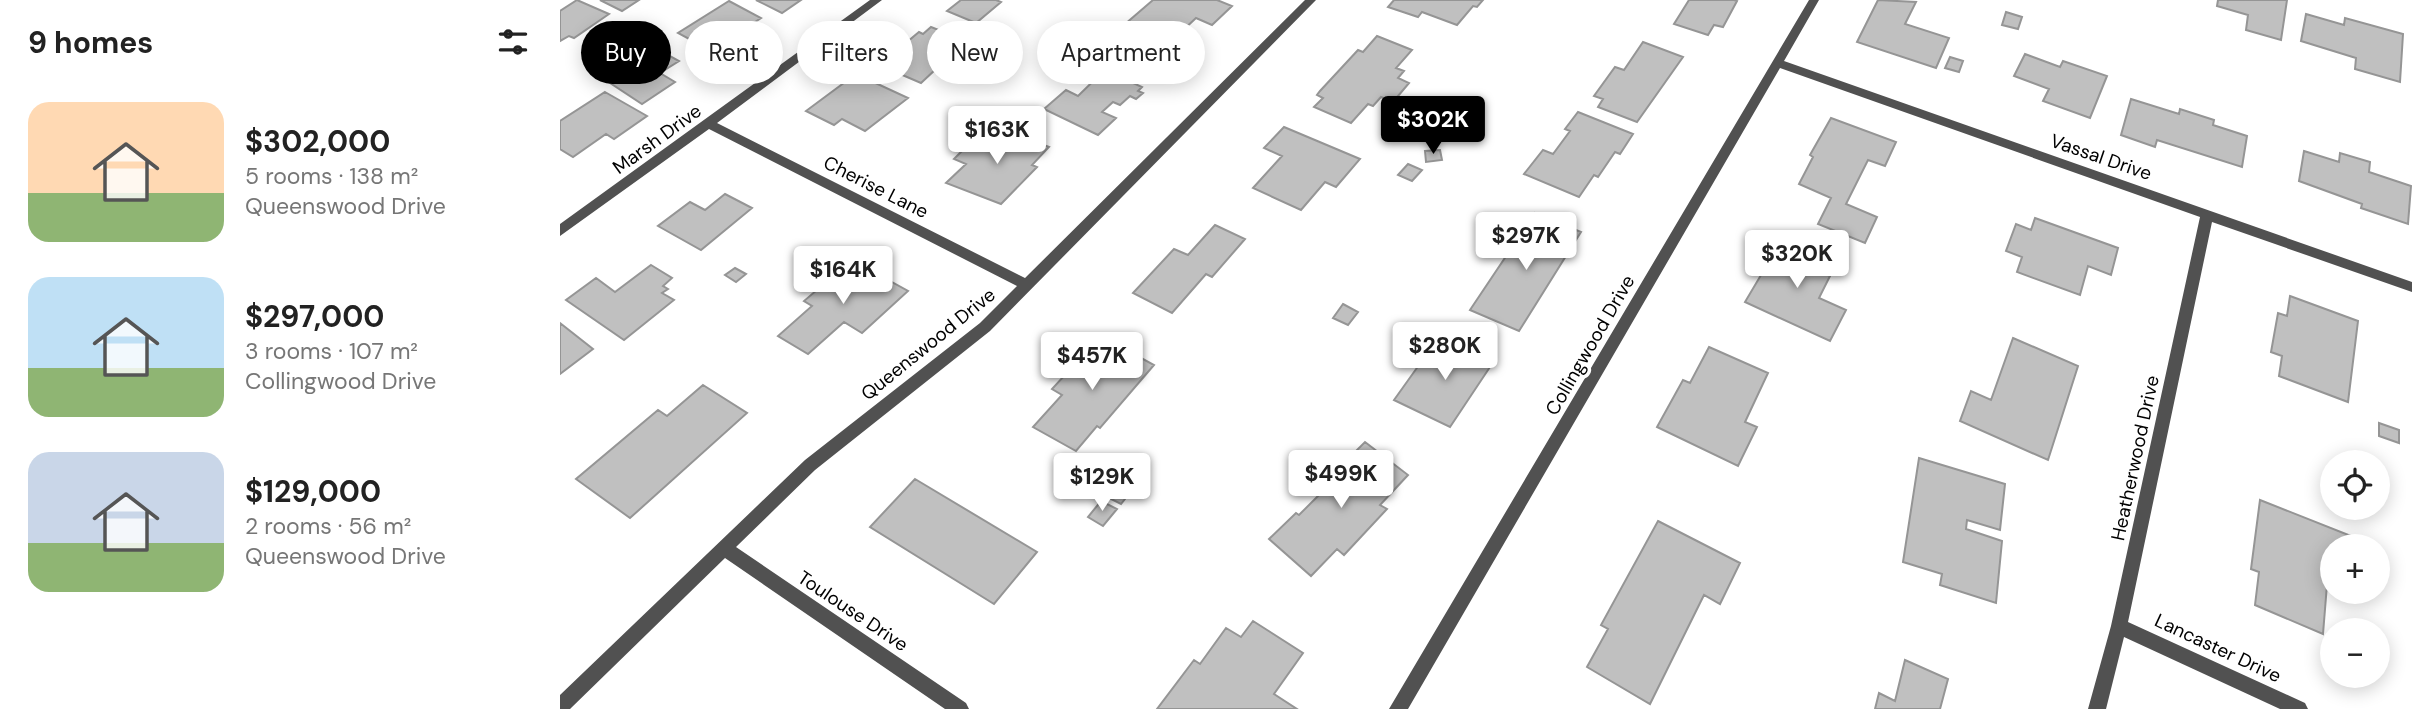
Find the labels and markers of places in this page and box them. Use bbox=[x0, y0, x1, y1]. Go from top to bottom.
pin: $302K bbox=[1384, 96, 1482, 156]
pin: $163K bbox=[948, 106, 1046, 166]
pin: $297K bbox=[1477, 212, 1575, 272]
pin: $320K bbox=[1748, 230, 1846, 290]
pin: $164K bbox=[794, 246, 892, 306]
pin: $280K bbox=[1396, 322, 1494, 382]
pin: $457K bbox=[1043, 332, 1141, 392]
pin: $499K bbox=[1292, 450, 1390, 510]
pin: $129K bbox=[1053, 454, 1151, 513]

